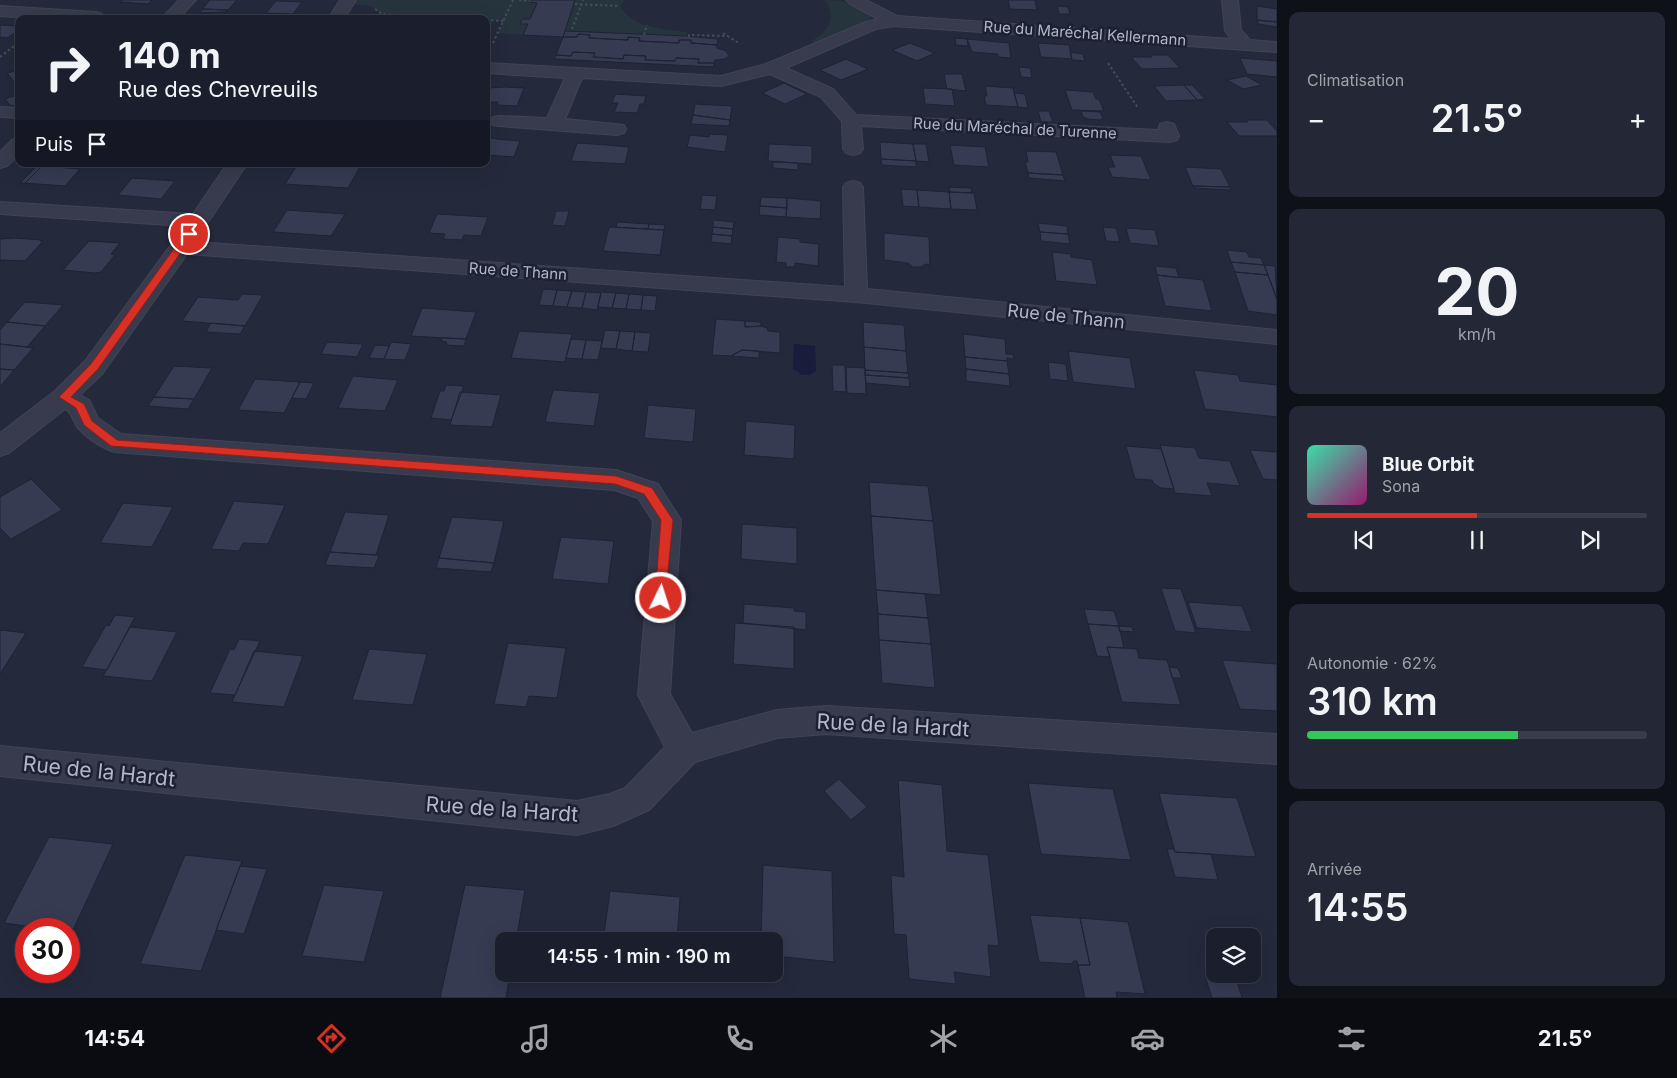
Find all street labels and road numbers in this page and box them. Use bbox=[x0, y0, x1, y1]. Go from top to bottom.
street label: Rue du Maréchal Kellermann bbox=[983, 16, 1187, 50]
street label: Rue du Maréchal de Turenne bbox=[913, 113, 1117, 143]
street label: Rue de Thann bbox=[468, 258, 568, 284]
street label: Rue de Thann bbox=[1006, 299, 1126, 333]
street label: Rue de la Hardt bbox=[816, 709, 970, 741]
street label: Rue de la Hardt bbox=[22, 751, 176, 791]
street label: Rue de la Hardt bbox=[425, 791, 579, 827]

